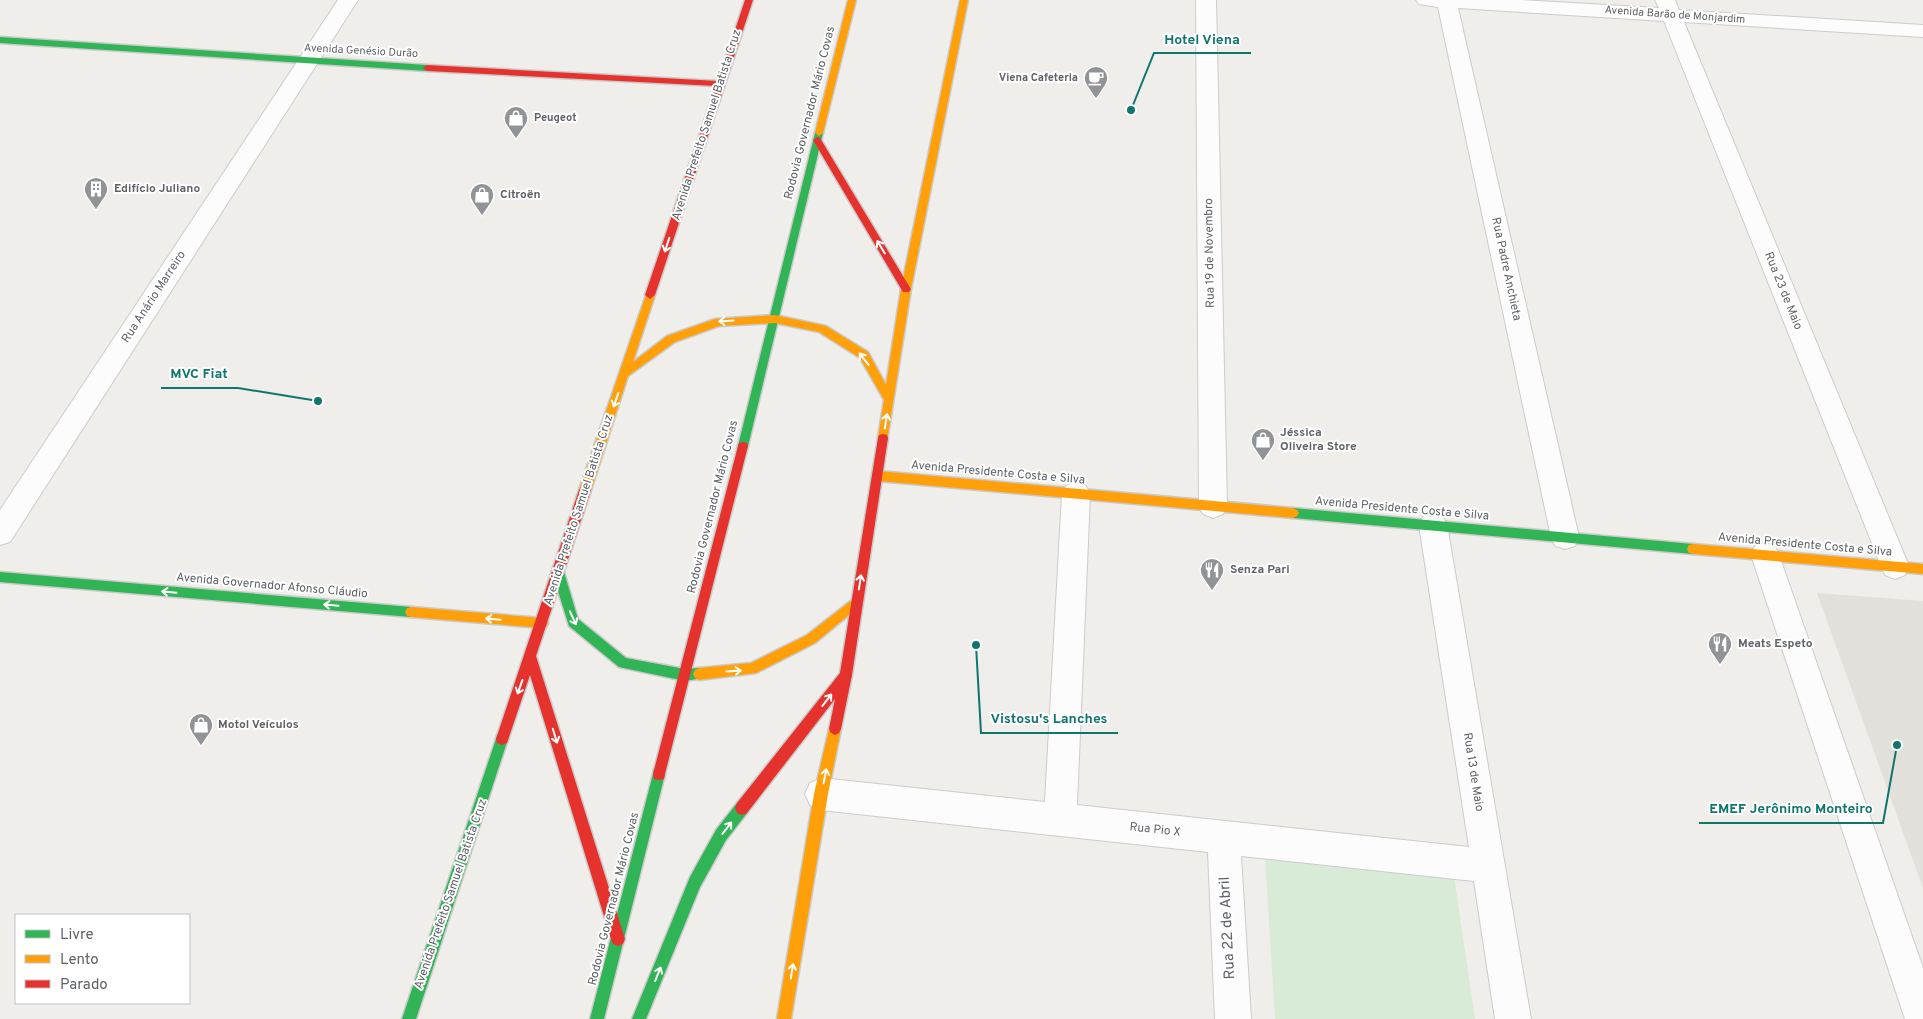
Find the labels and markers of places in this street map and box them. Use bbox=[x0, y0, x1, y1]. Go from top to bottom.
callout: Hotel Viena bbox=[1154, 24, 1251, 53]
cafe icon: Viena Cafeteria bbox=[1083, 65, 1109, 99]
place label: Viena Cafeteria bbox=[999, 71, 1078, 85]
shop icon: Peugeot bbox=[503, 105, 529, 139]
place label: Peugeot bbox=[534, 111, 576, 125]
building icon: Edifício Juliano bbox=[83, 176, 109, 210]
place label: Edifício Juliano bbox=[114, 181, 200, 197]
shop icon: Citroën bbox=[469, 182, 495, 216]
place label: Citroën bbox=[500, 187, 541, 203]
callout: MVC Fiat bbox=[161, 359, 238, 388]
place label: Jéssica Oliveira Store bbox=[1280, 425, 1357, 455]
shop icon: Jéssica Oliveira Store bbox=[1250, 427, 1276, 461]
restaurant icon: Senza Pari bbox=[1199, 557, 1225, 591]
place label: Senza Pari bbox=[1230, 562, 1290, 578]
restaurant icon: Meats Espeto bbox=[1707, 631, 1733, 665]
place label: Meats Espeto bbox=[1738, 636, 1813, 652]
callout: Vistosu's Lanches bbox=[981, 704, 1118, 733]
shop icon: Motol Veículos bbox=[188, 712, 214, 746]
place label: Motol Veículos bbox=[218, 717, 299, 733]
callout: EMEF Jerônimo Monteiro bbox=[1699, 794, 1883, 823]

